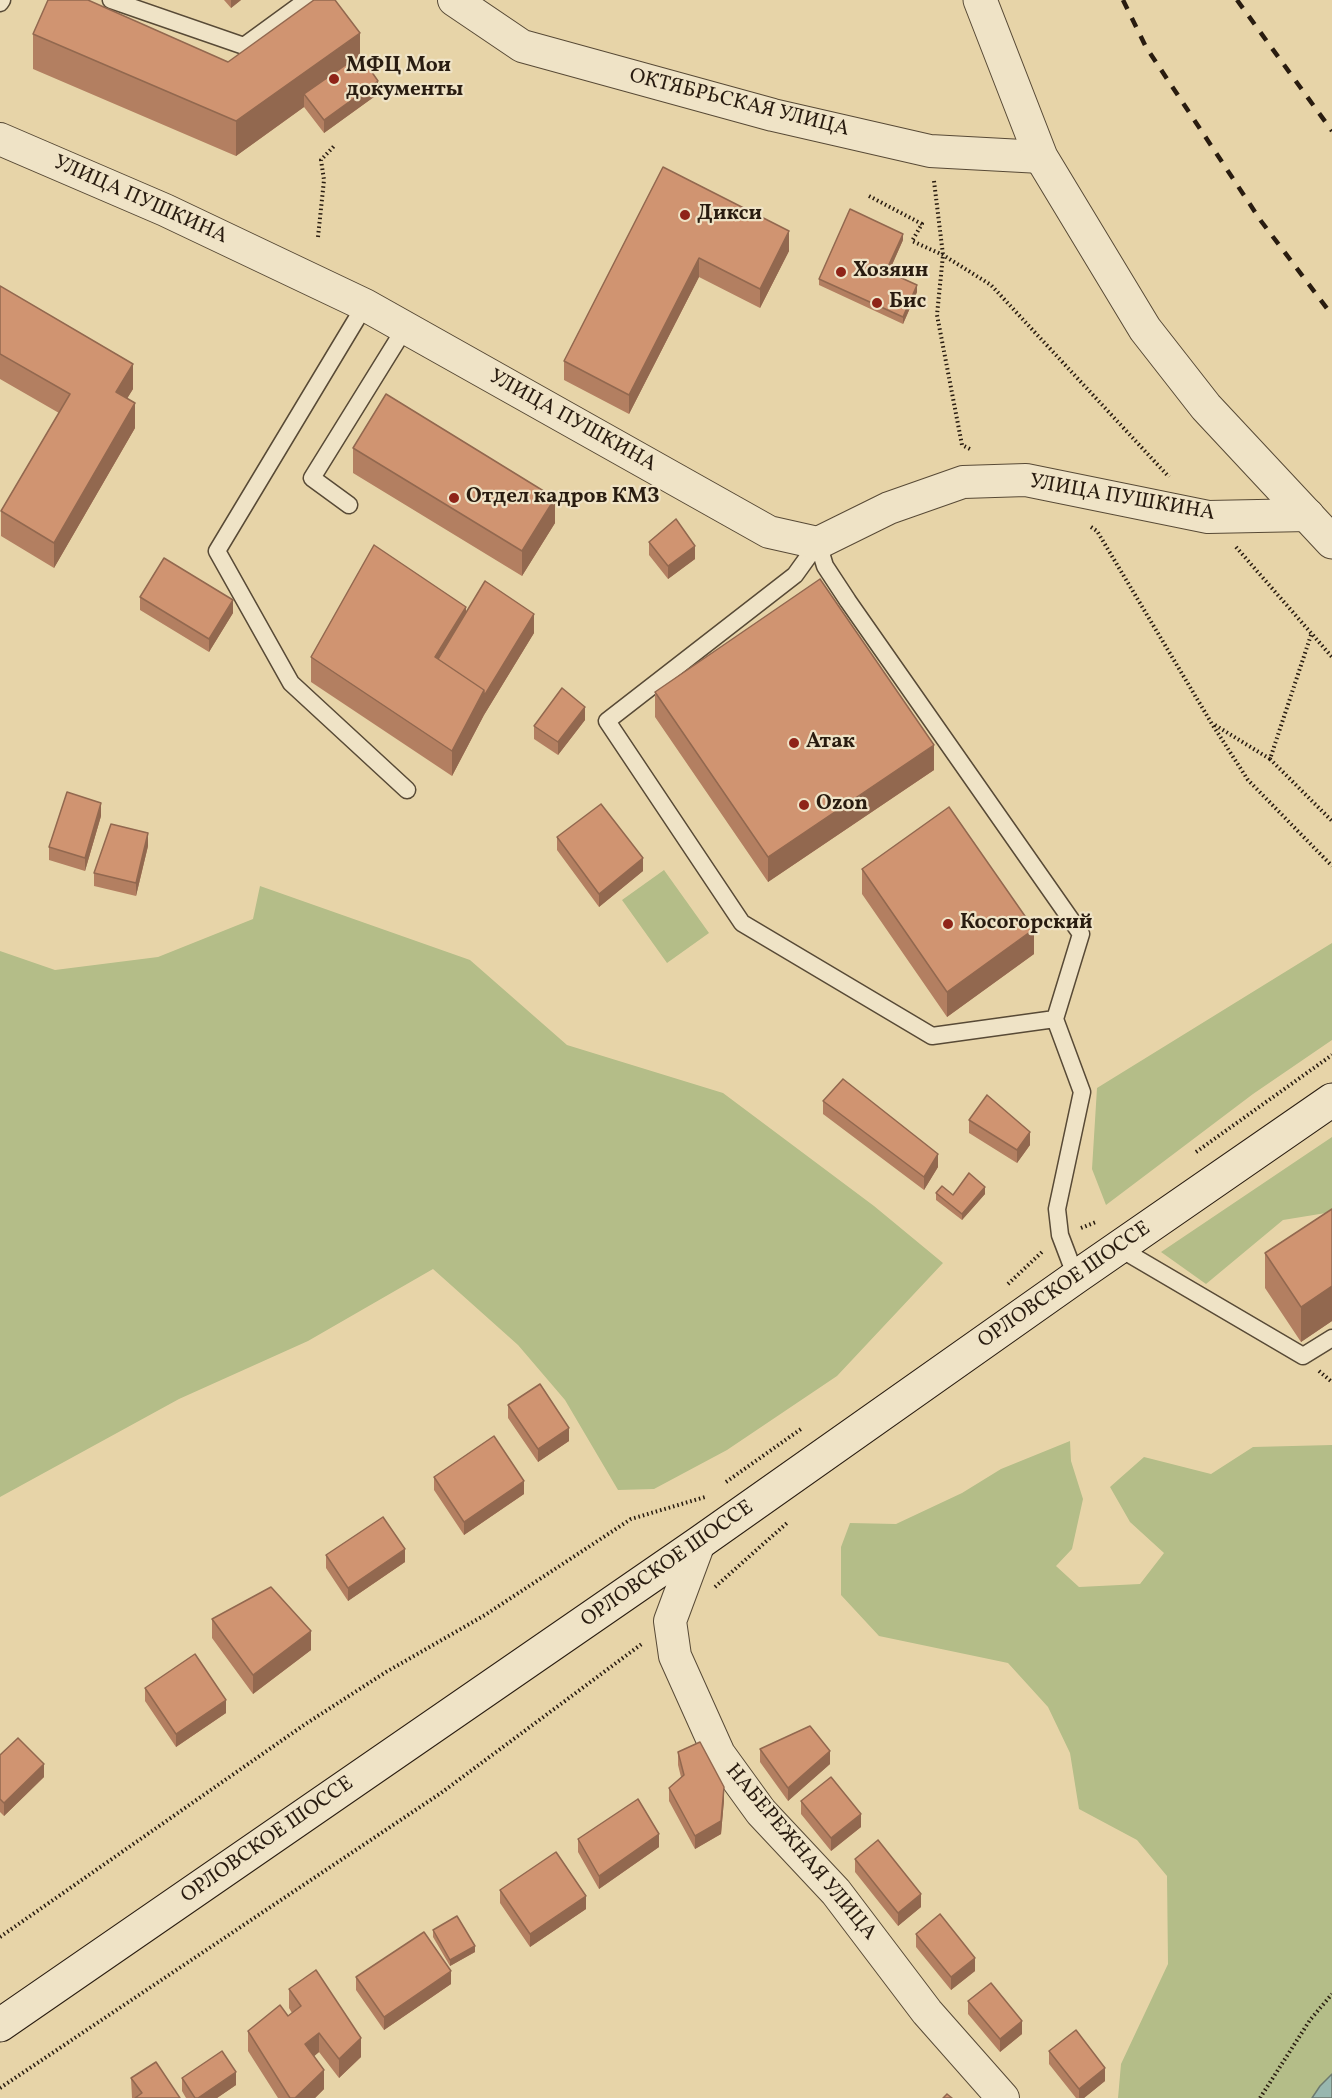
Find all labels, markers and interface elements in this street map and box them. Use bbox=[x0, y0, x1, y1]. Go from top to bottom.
place label: МФЦ Мои документы bbox=[346, 54, 463, 104]
street label: ОКТЯБРЬСКАЯ УЛИЦА bbox=[626, 64, 852, 144]
marker: МФЦ Мои документы bbox=[327, 72, 341, 86]
street label: УЛИЦА ПУШКИНА bbox=[49, 151, 231, 251]
place label: Дикси bbox=[697, 202, 762, 228]
marker: Дикси bbox=[678, 208, 692, 222]
place label: Хозяин bbox=[853, 259, 928, 285]
marker: Хозяин bbox=[834, 265, 848, 279]
place label: Бис bbox=[889, 290, 926, 316]
marker: Бис bbox=[870, 296, 884, 310]
street label: УЛИЦА ПУШКИНА bbox=[484, 365, 660, 479]
street label: УЛИЦА ПУШКИНА bbox=[1027, 470, 1217, 528]
place label: Отдел кадров КМЗ bbox=[466, 485, 660, 511]
marker: Отдел кадров КМЗ bbox=[447, 491, 461, 505]
place label: Атак bbox=[806, 730, 855, 756]
marker: Атак bbox=[787, 736, 801, 750]
place label: Ozon bbox=[816, 792, 868, 818]
marker: Ozon bbox=[797, 798, 811, 812]
place label: Косогорский bbox=[960, 911, 1093, 937]
marker: Косогорский bbox=[941, 917, 955, 931]
street label: ОРЛОВСКОЕ ШОССЕ bbox=[974, 1217, 1156, 1355]
street label: ОРЛОВСКОЕ ШОССЕ bbox=[577, 1496, 759, 1634]
street label: НАБЕРЕЖНАЯ УЛИЦА bbox=[719, 1760, 881, 1946]
street label: ОРЛОВСКОЕ ШОССЕ bbox=[177, 1772, 359, 1910]

